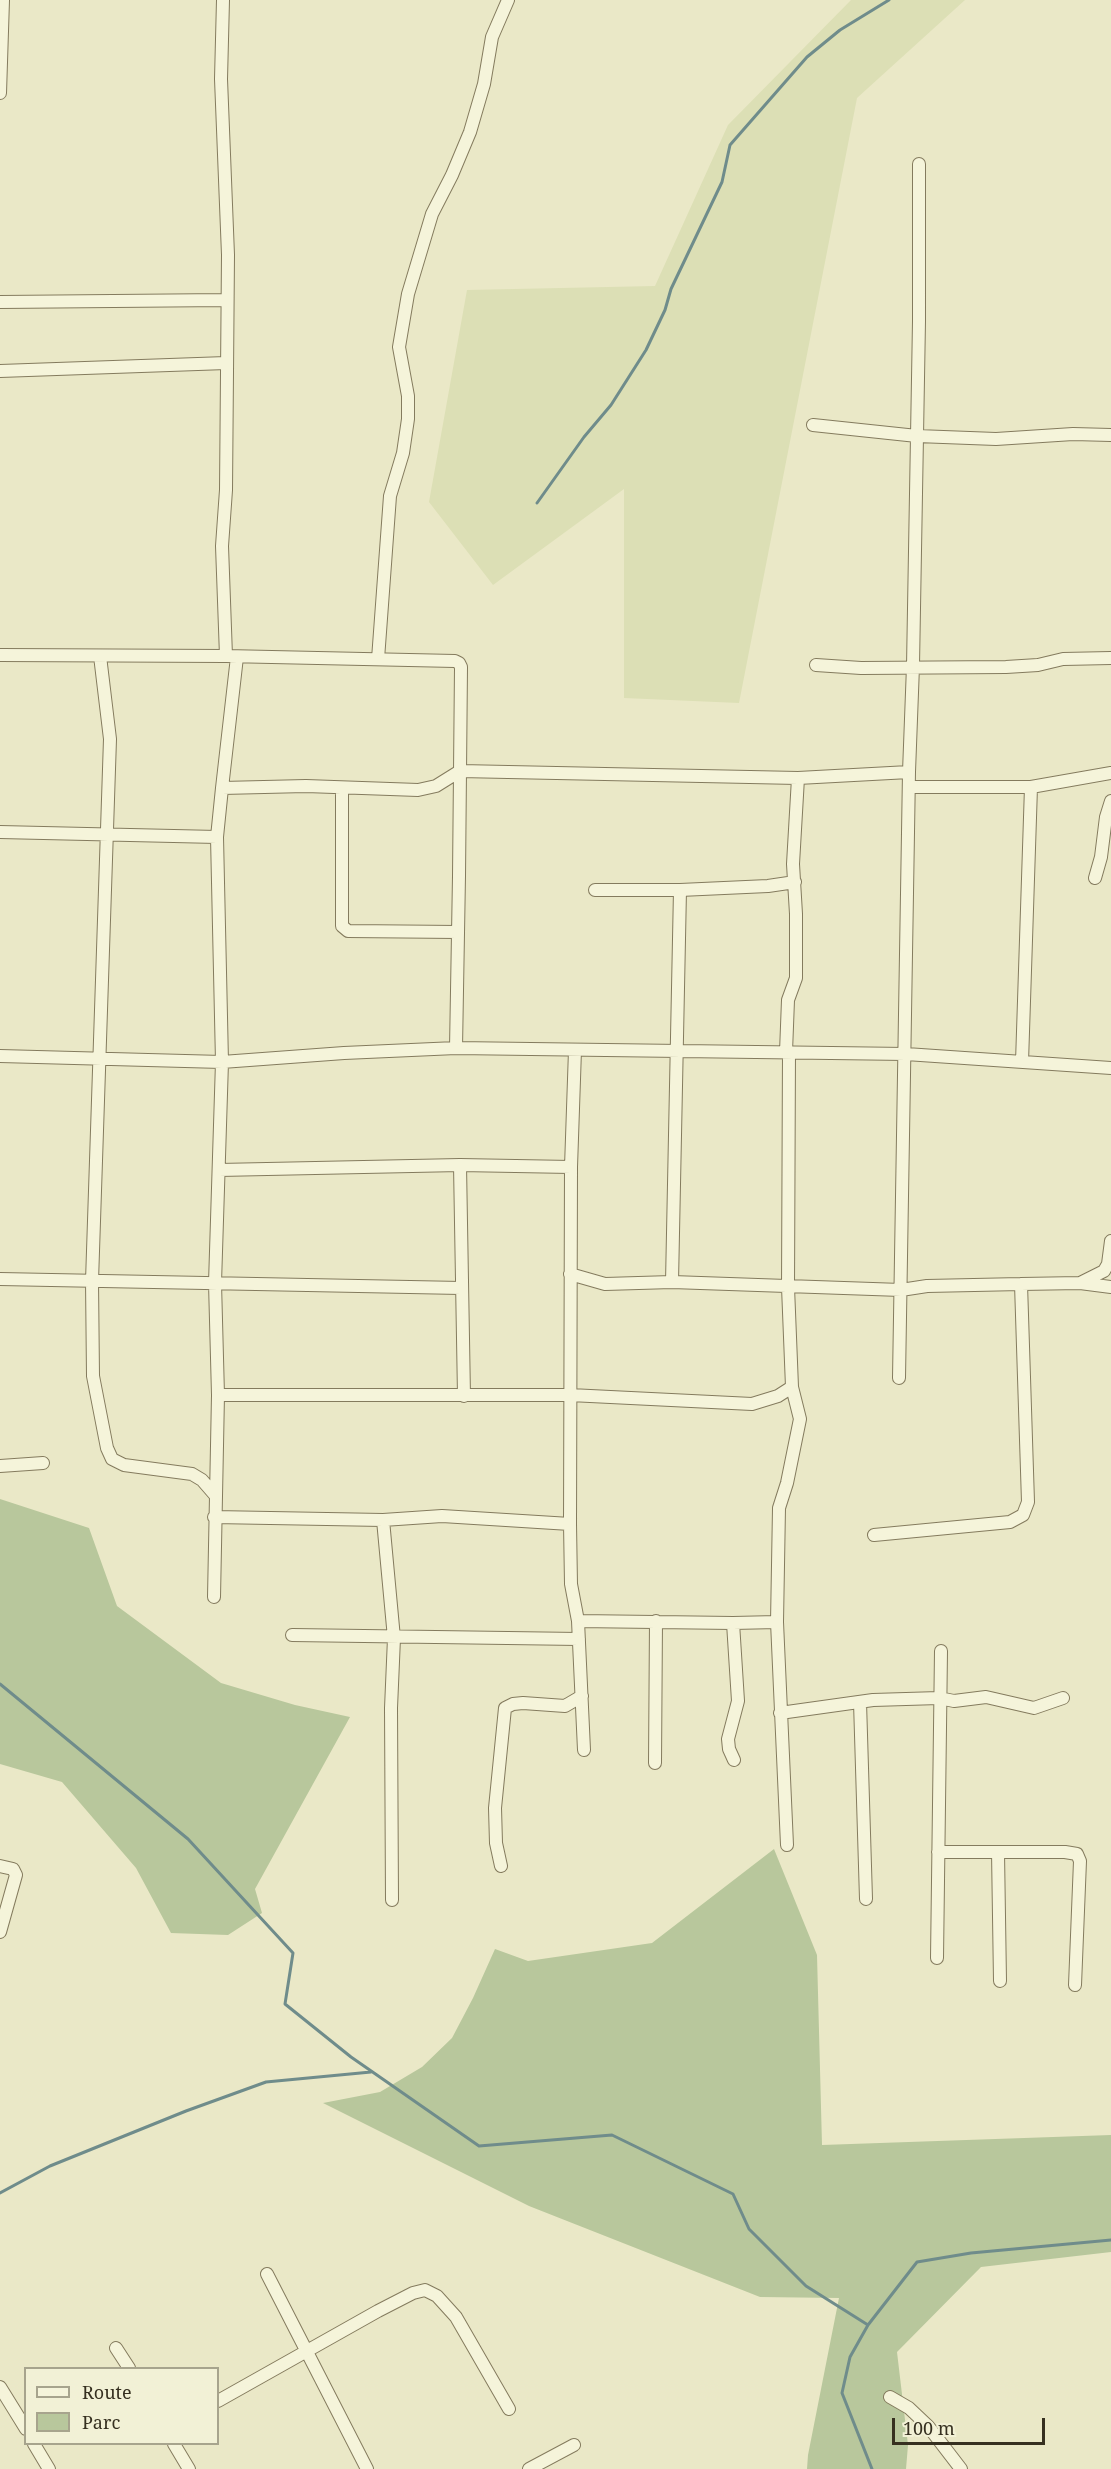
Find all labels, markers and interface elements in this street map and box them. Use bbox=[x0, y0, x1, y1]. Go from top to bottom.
legend bbox=[24, 2367, 219, 2445]
text: Route bbox=[82, 2380, 132, 2404]
scale bar bbox=[895, 2406, 1048, 2444]
text: Parc bbox=[82, 2410, 120, 2434]
text: 100 m bbox=[903, 2416, 955, 2440]

